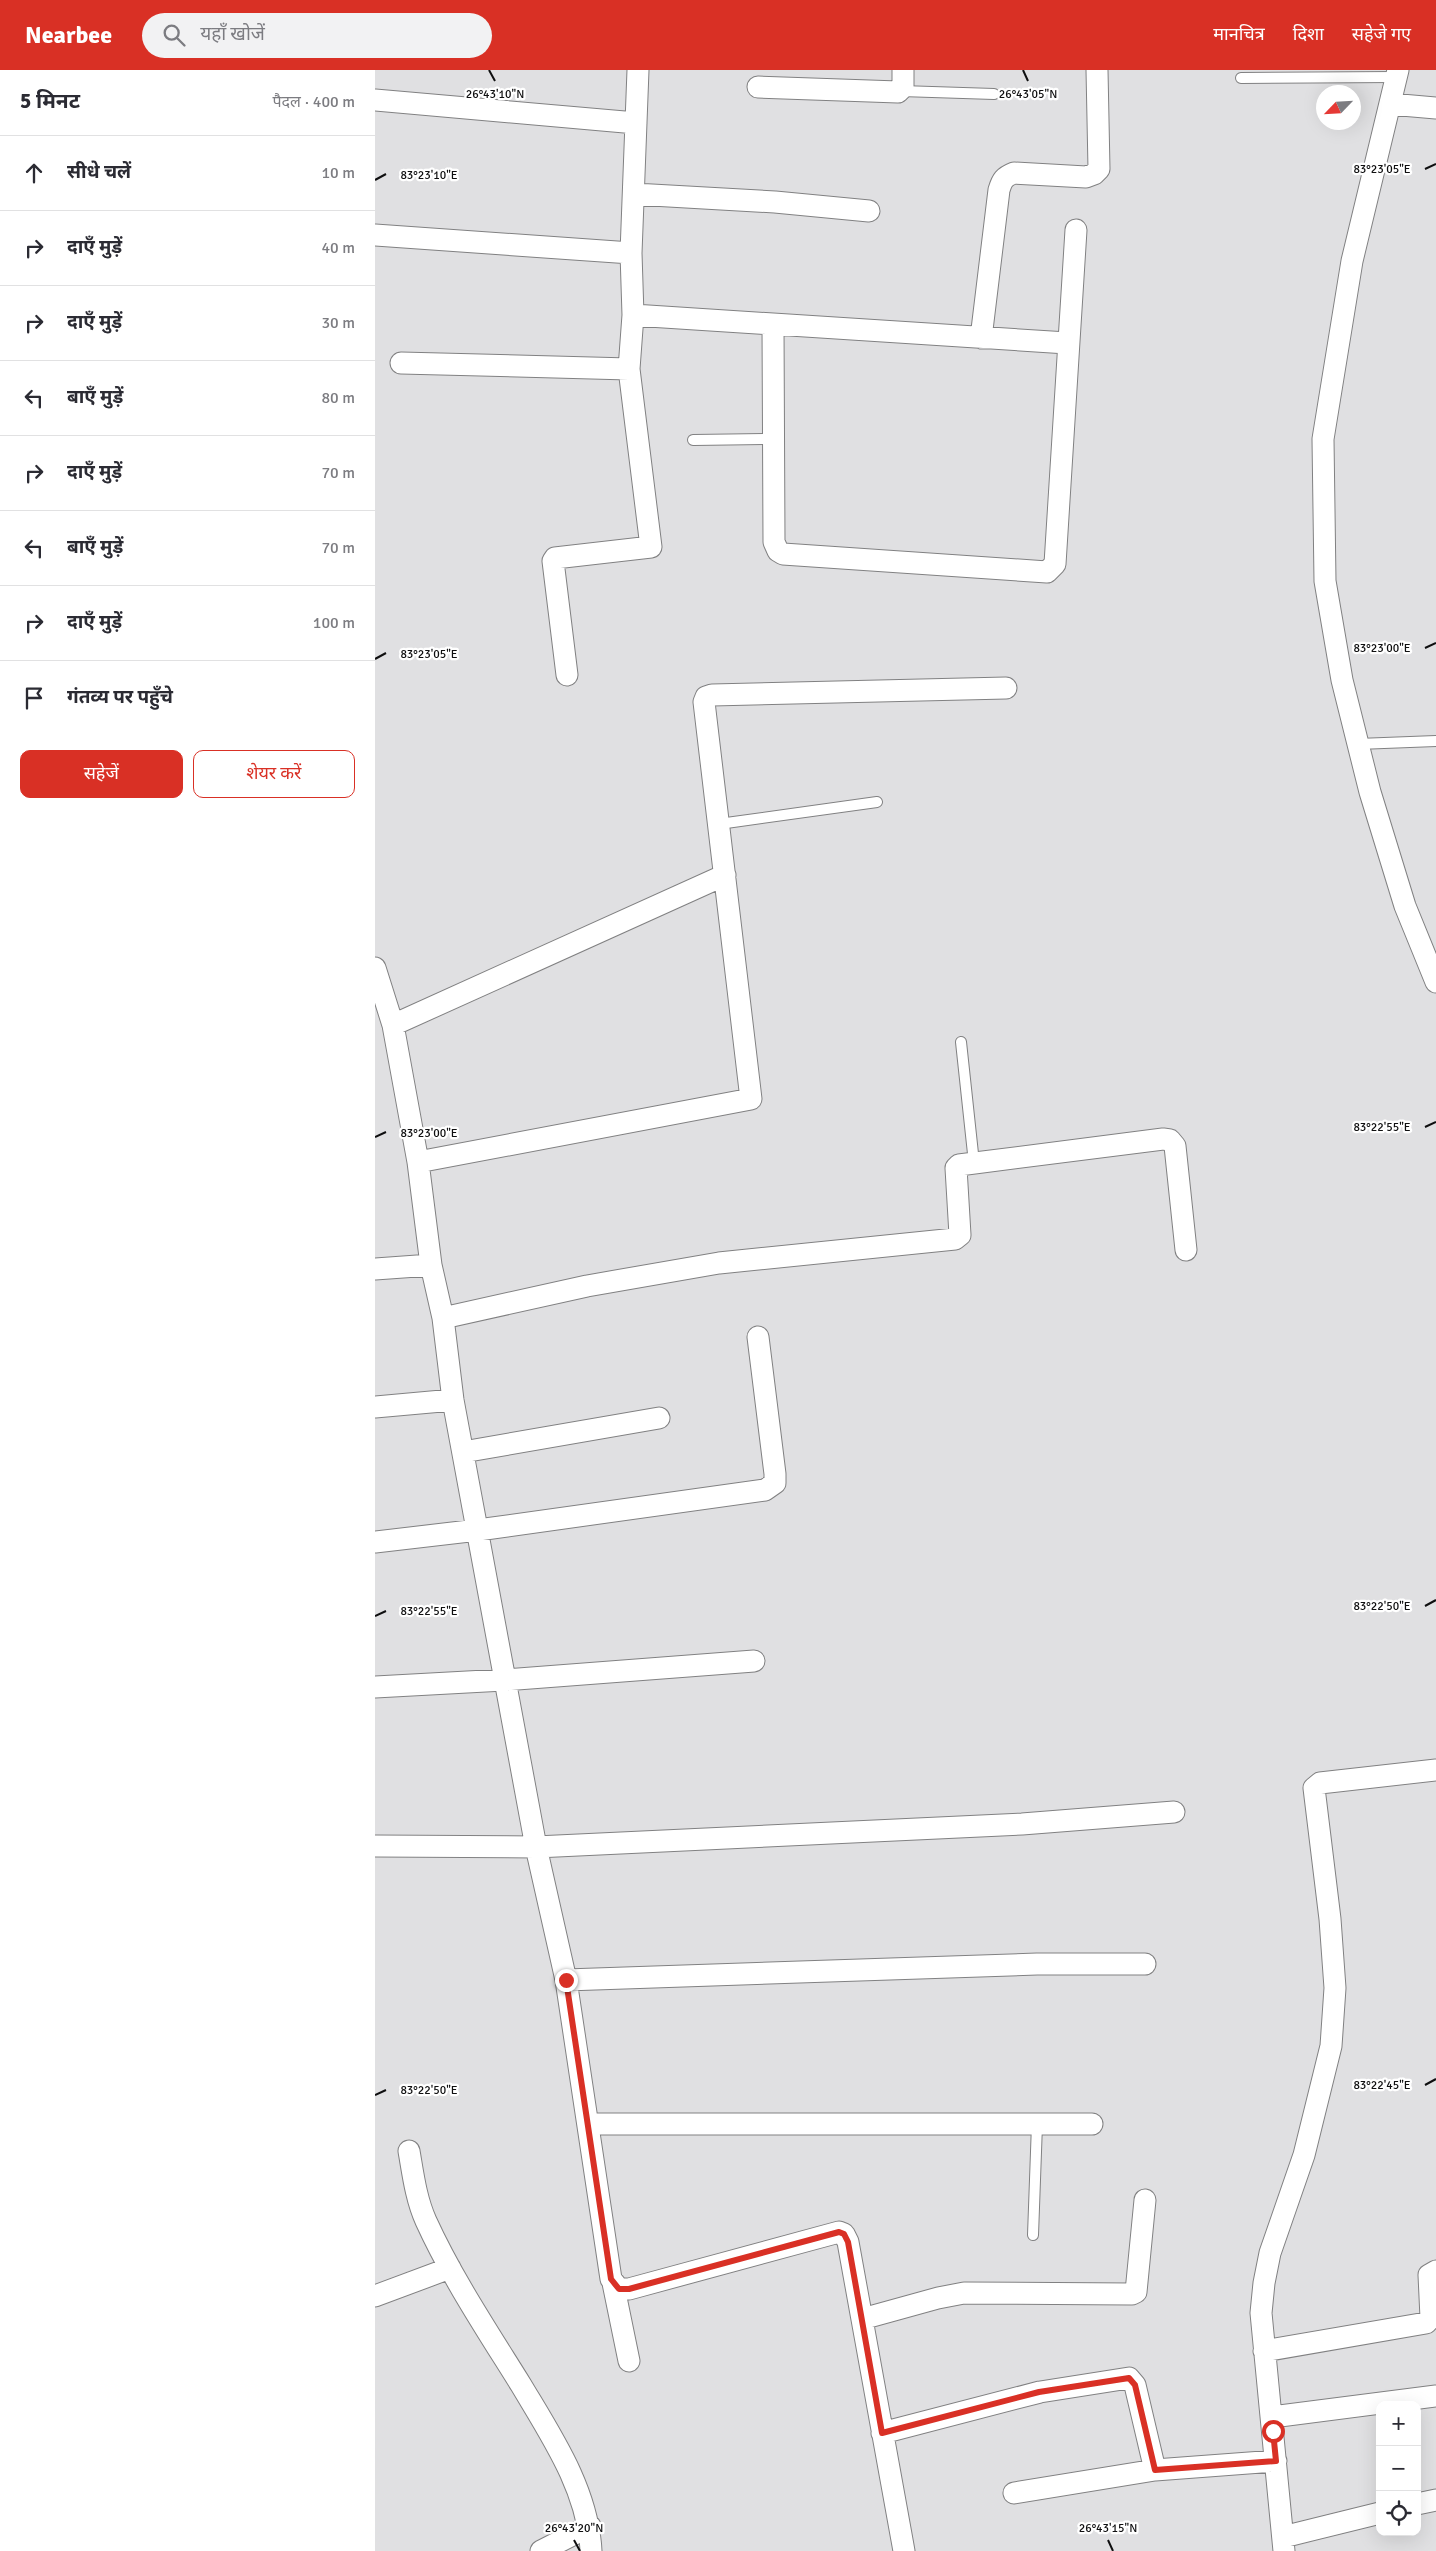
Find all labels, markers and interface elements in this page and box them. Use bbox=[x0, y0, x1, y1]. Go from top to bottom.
search box bbox=[142, 13, 492, 58]
text: Nearbee bbox=[25, 20, 112, 50]
icon: search bbox=[160, 21, 188, 49]
text: यहाँ खोजें bbox=[200, 22, 265, 46]
text: मानचित्र bbox=[1213, 23, 1265, 45]
text: दिशा bbox=[1293, 23, 1324, 45]
text: सहेजे गए bbox=[1352, 23, 1411, 45]
north arrow bbox=[1316, 85, 1361, 130]
text: 26°43'10"N bbox=[466, 87, 524, 102]
text: 26°43'05"N bbox=[999, 87, 1057, 102]
text: 5 मिनट bbox=[20, 88, 80, 114]
text: पैदल · 400 m bbox=[272, 92, 355, 112]
icon: ahead bbox=[20, 159, 48, 187]
text: सीधे चलें bbox=[67, 160, 131, 184]
text: 83°23'05"E bbox=[1353, 162, 1411, 177]
text: 10 m bbox=[321, 163, 355, 183]
text: 83°23'10"E bbox=[400, 168, 458, 183]
icon: right bbox=[20, 234, 48, 262]
text: दाएँ मुड़ें bbox=[67, 235, 122, 259]
text: 40 m bbox=[321, 238, 355, 258]
icon: right bbox=[20, 309, 48, 337]
text: दाएँ मुड़ें bbox=[67, 310, 122, 334]
text: 30 m bbox=[321, 313, 355, 333]
icon: left bbox=[20, 384, 48, 412]
text: बाएँ मुड़ें bbox=[67, 385, 123, 409]
text: 80 m bbox=[321, 388, 355, 408]
icon: right bbox=[20, 459, 48, 487]
text: दाएँ मुड़ें bbox=[67, 460, 122, 484]
text: 70 m bbox=[321, 463, 355, 483]
icon: left bbox=[20, 534, 48, 562]
text: बाएँ मुड़ें bbox=[67, 535, 123, 559]
text: 70 m bbox=[321, 538, 355, 558]
icon: right bbox=[20, 609, 48, 637]
text: दाएँ मुड़ें bbox=[67, 610, 122, 634]
text: 100 m bbox=[313, 613, 355, 633]
text: 83°23'00"E bbox=[1353, 641, 1411, 656]
text: 83°23'05"E bbox=[400, 647, 458, 662]
icon: arrive bbox=[20, 684, 48, 712]
text: गंतव्य पर पहुँचे bbox=[67, 685, 173, 709]
button: सहेजें bbox=[20, 750, 183, 798]
button: शेयर करें bbox=[193, 750, 355, 798]
text: 83°22'55"E bbox=[1353, 1120, 1411, 1135]
text: 83°23'00"E bbox=[400, 1126, 458, 1141]
text: 83°22'50"E bbox=[1353, 1599, 1411, 1614]
text: 83°22'55"E bbox=[400, 1604, 458, 1619]
route end bbox=[555, 1969, 578, 1992]
text: 83°22'45"E bbox=[1353, 2078, 1411, 2093]
text: 83°22'50"E bbox=[400, 2083, 458, 2098]
map controls bbox=[1376, 2401, 1421, 2536]
button: + bbox=[1376, 2401, 1421, 2446]
route start bbox=[1262, 2420, 1285, 2443]
button: − bbox=[1376, 2446, 1421, 2491]
button: locate bbox=[1376, 2491, 1421, 2536]
text: 26°43'20"N bbox=[545, 2521, 603, 2536]
text: 26°43'15"N bbox=[1079, 2521, 1137, 2536]

